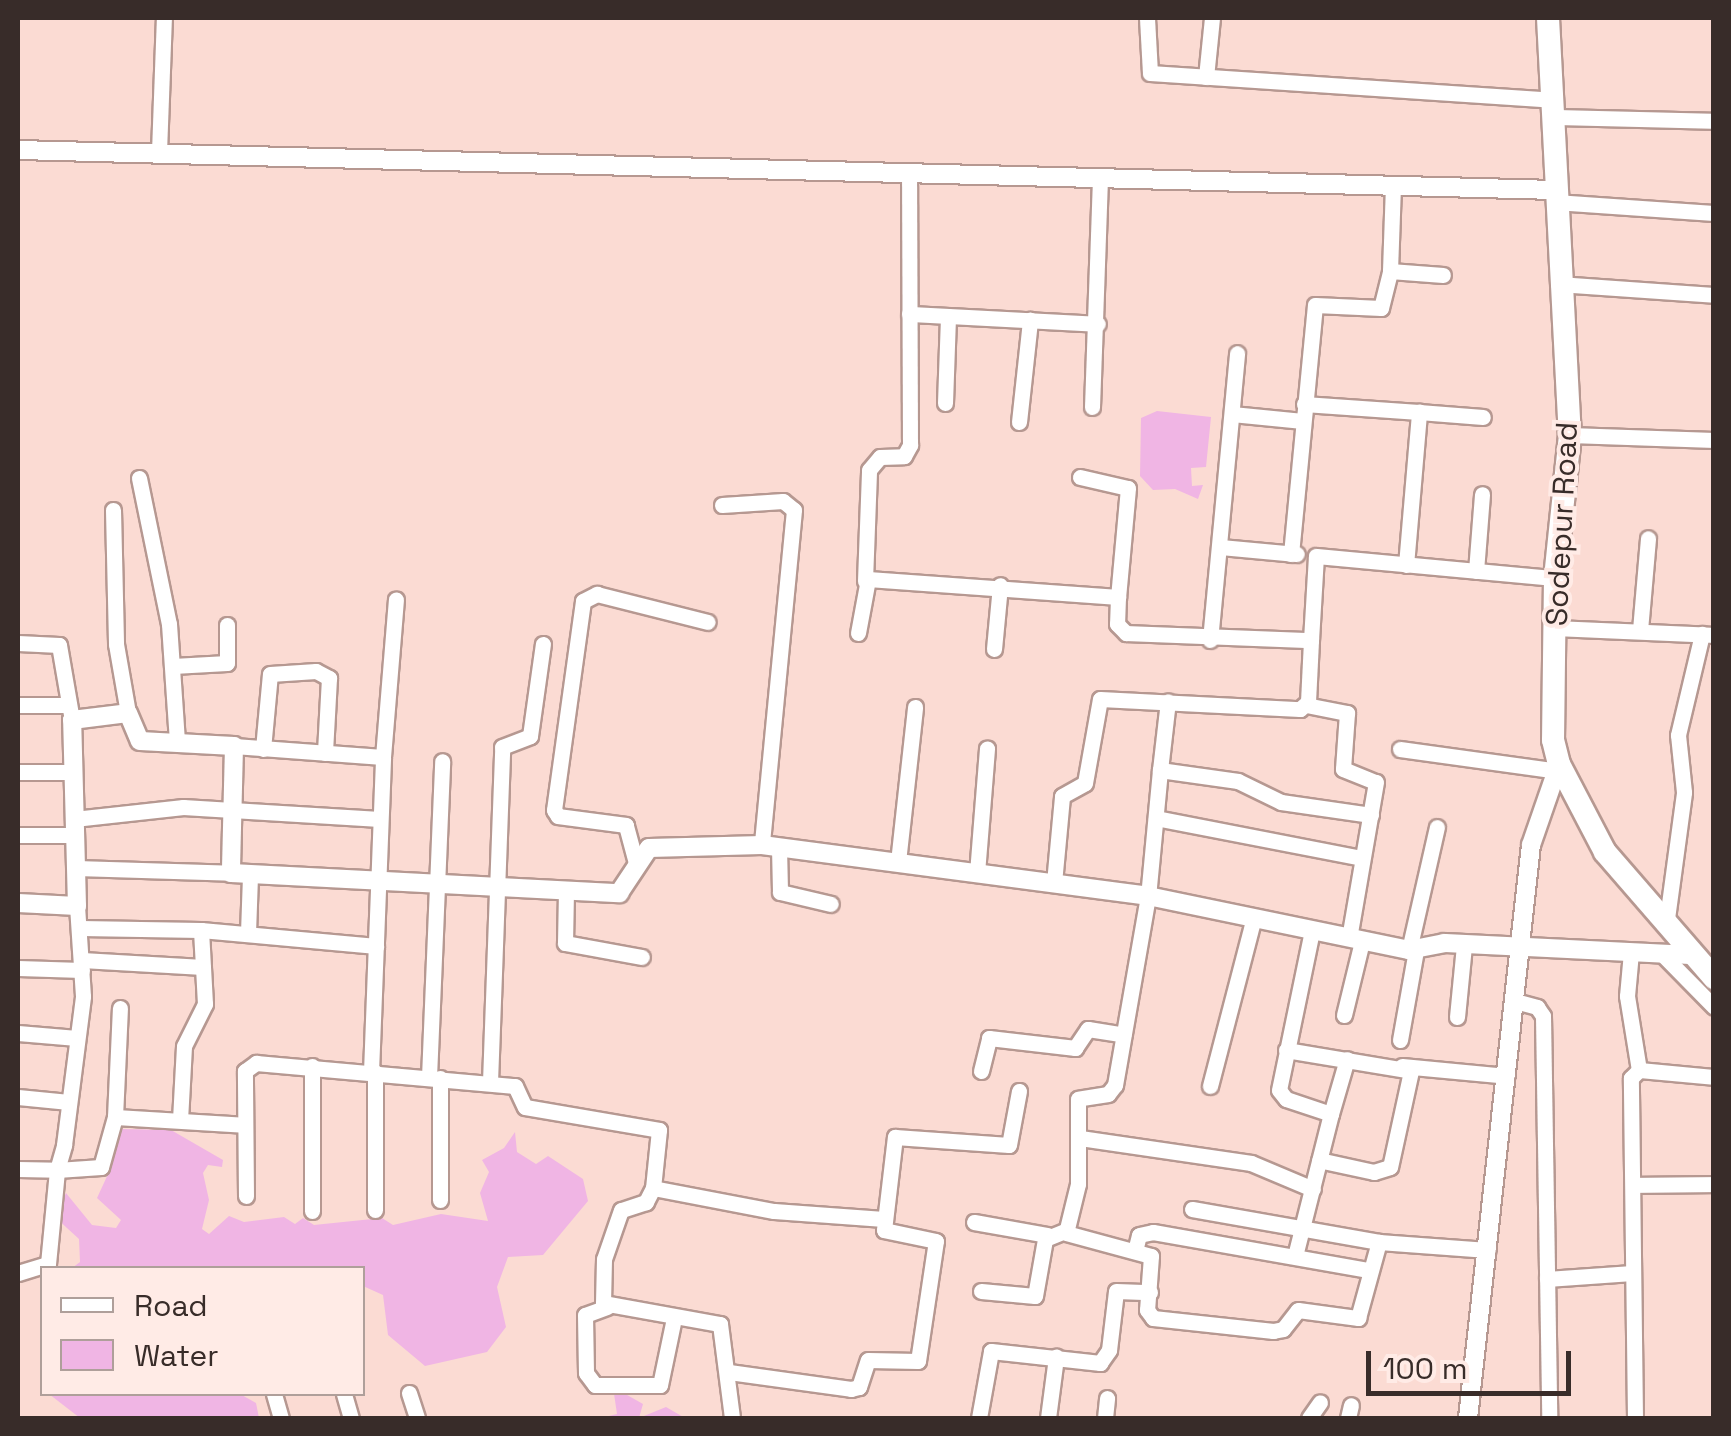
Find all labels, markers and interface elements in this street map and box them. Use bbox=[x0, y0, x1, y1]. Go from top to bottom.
street label: Sodepur Road bbox=[1539, 421, 1585, 627]
legend bbox=[40, 1266, 365, 1396]
text: Road bbox=[134, 1286, 208, 1325]
scale bar bbox=[1371, 1331, 1576, 1393]
text: Water bbox=[134, 1336, 219, 1375]
text: 100 m bbox=[1383, 1349, 1468, 1388]

